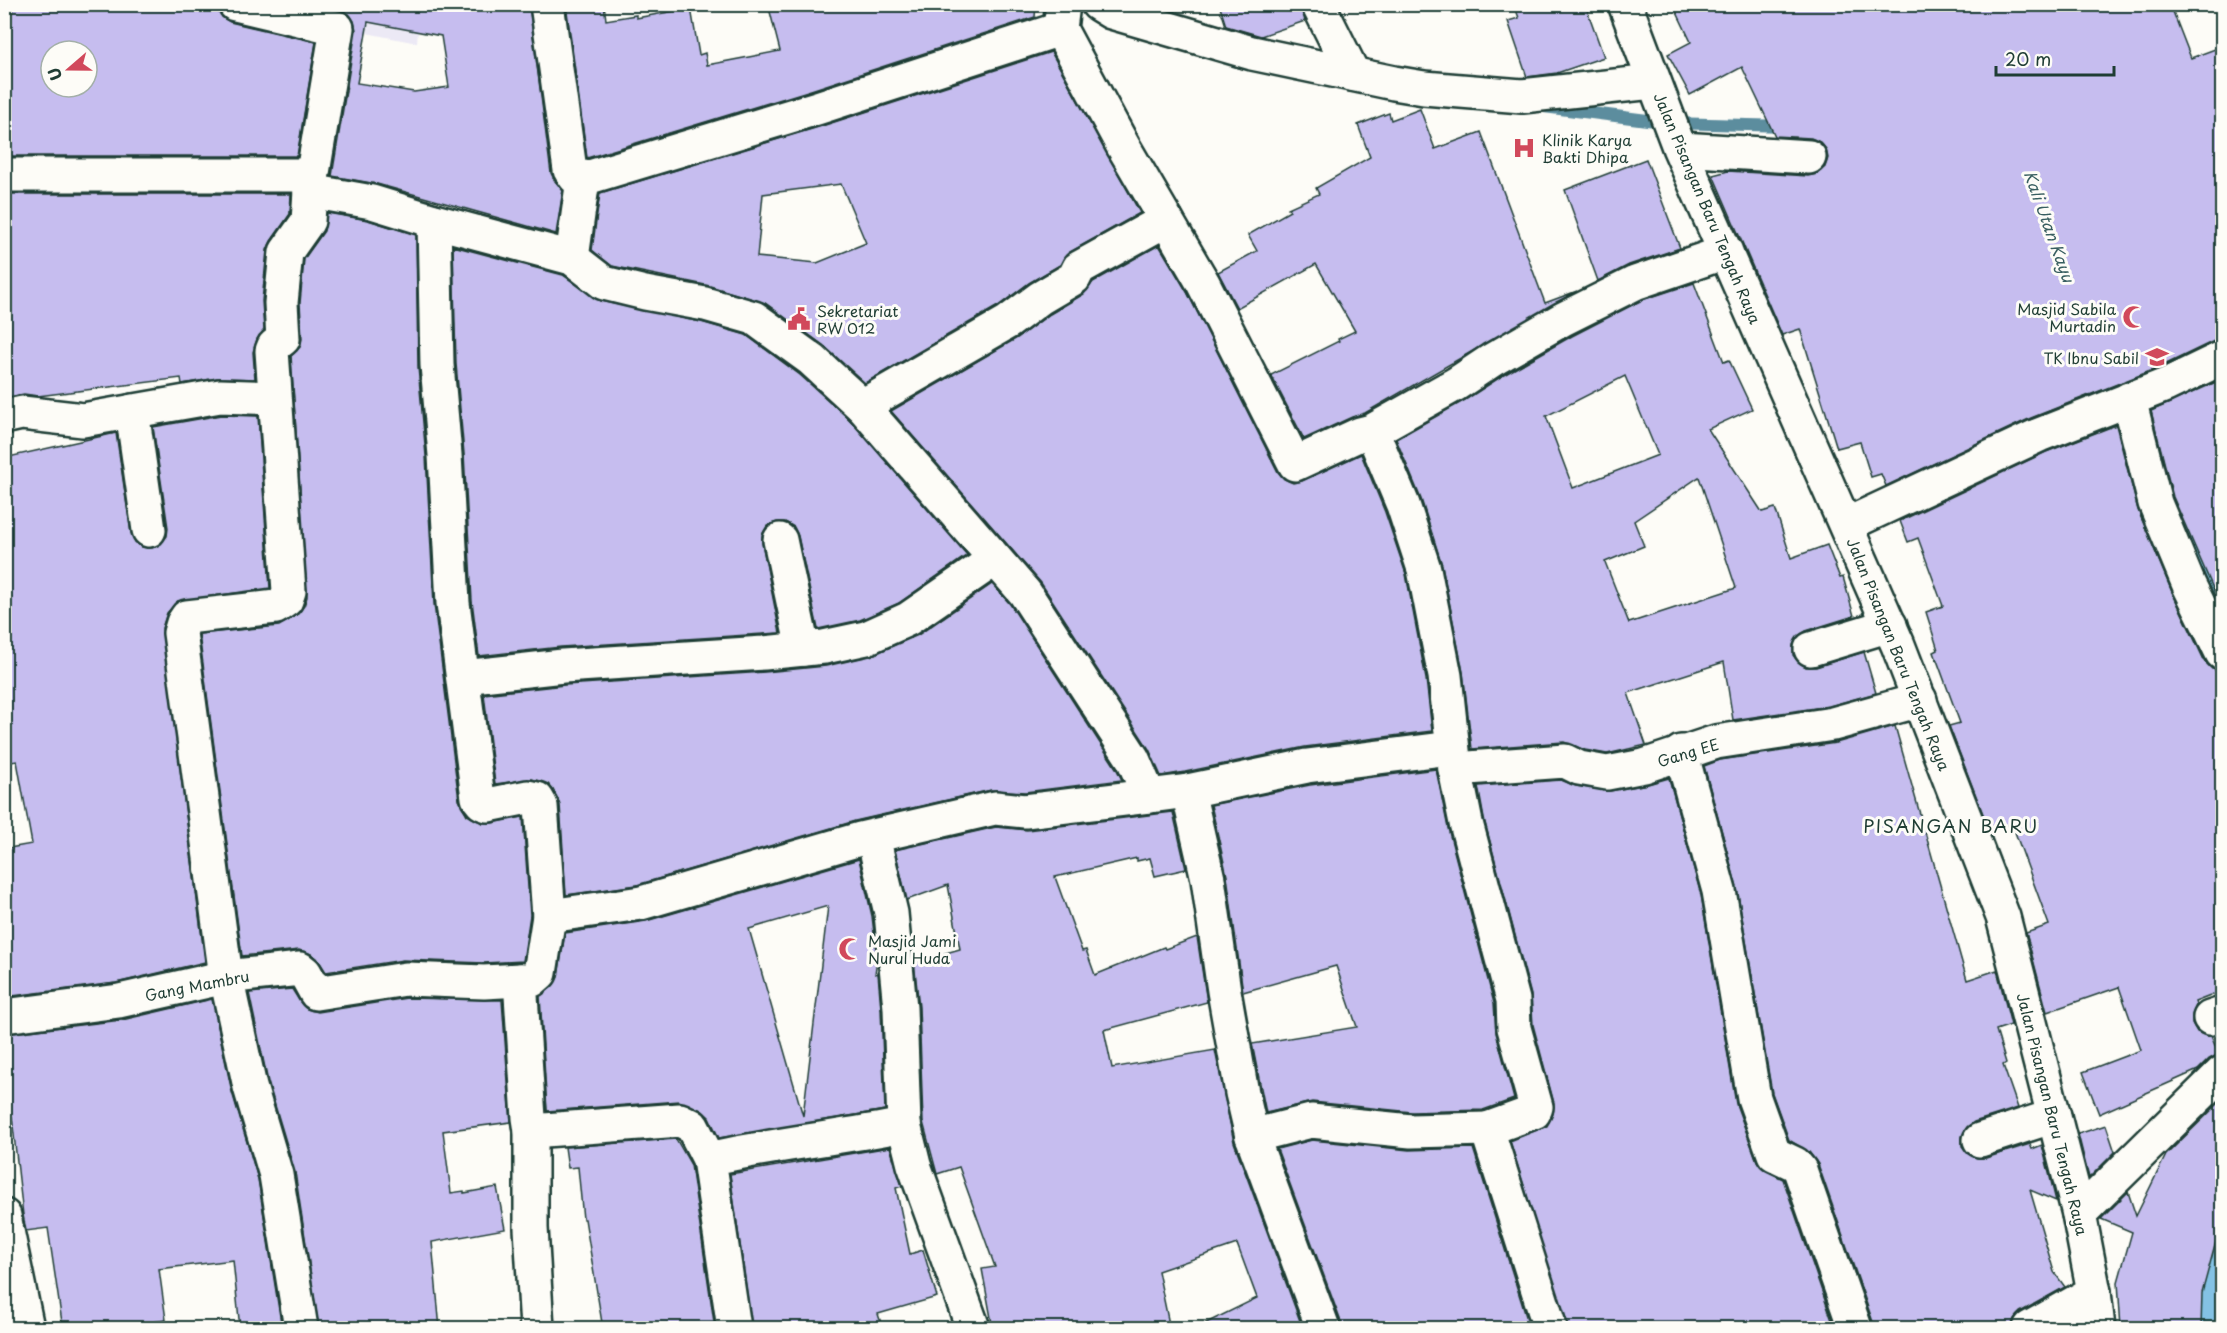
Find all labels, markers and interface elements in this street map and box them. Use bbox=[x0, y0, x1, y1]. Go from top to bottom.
north arrow bbox=[39, 39, 99, 99]
scale bar bbox=[1996, 39, 2114, 77]
text: 20 m bbox=[2005, 45, 2051, 72]
text: U bbox=[41, 65, 67, 84]
street label: Jalan Pisangan Baru Tengah Raya bbox=[1649, 89, 1768, 328]
place label: Klinik Karya Bakti Dhipa bbox=[1542, 128, 1632, 168]
hospital icon: Klinik Karya Bakti Dhipa bbox=[1511, 135, 1537, 161]
water label: Kali Utan Kayu bbox=[2019, 167, 2082, 287]
place label: Masjid Sabila Murtadin bbox=[2017, 297, 2117, 337]
place label: Sekretariat RW 012 bbox=[817, 299, 898, 339]
mosque icon: Masjid Sabila Murtadin bbox=[2121, 304, 2147, 330]
public building icon: Sekretariat RW 012 bbox=[786, 306, 812, 332]
school or university icon: TK Ibnu Sabil bbox=[2144, 344, 2170, 370]
place label: TK Ibnu Sabil bbox=[2044, 346, 2139, 369]
street label: Jalan Pisangan Baru Tengah Raya bbox=[1842, 534, 1957, 774]
street label: Gang EE bbox=[1654, 732, 1722, 772]
district label: PISANGAN BARU bbox=[1863, 812, 2039, 839]
place label: Masjid Jami Nurul Huda bbox=[868, 929, 956, 969]
mosque icon: Masjid Jami Nurul Huda bbox=[837, 936, 863, 962]
street label: Gang Mambru bbox=[143, 964, 251, 1006]
street label: Jalan Pisangan Baru Tengah Raya bbox=[2012, 990, 2094, 1238]

